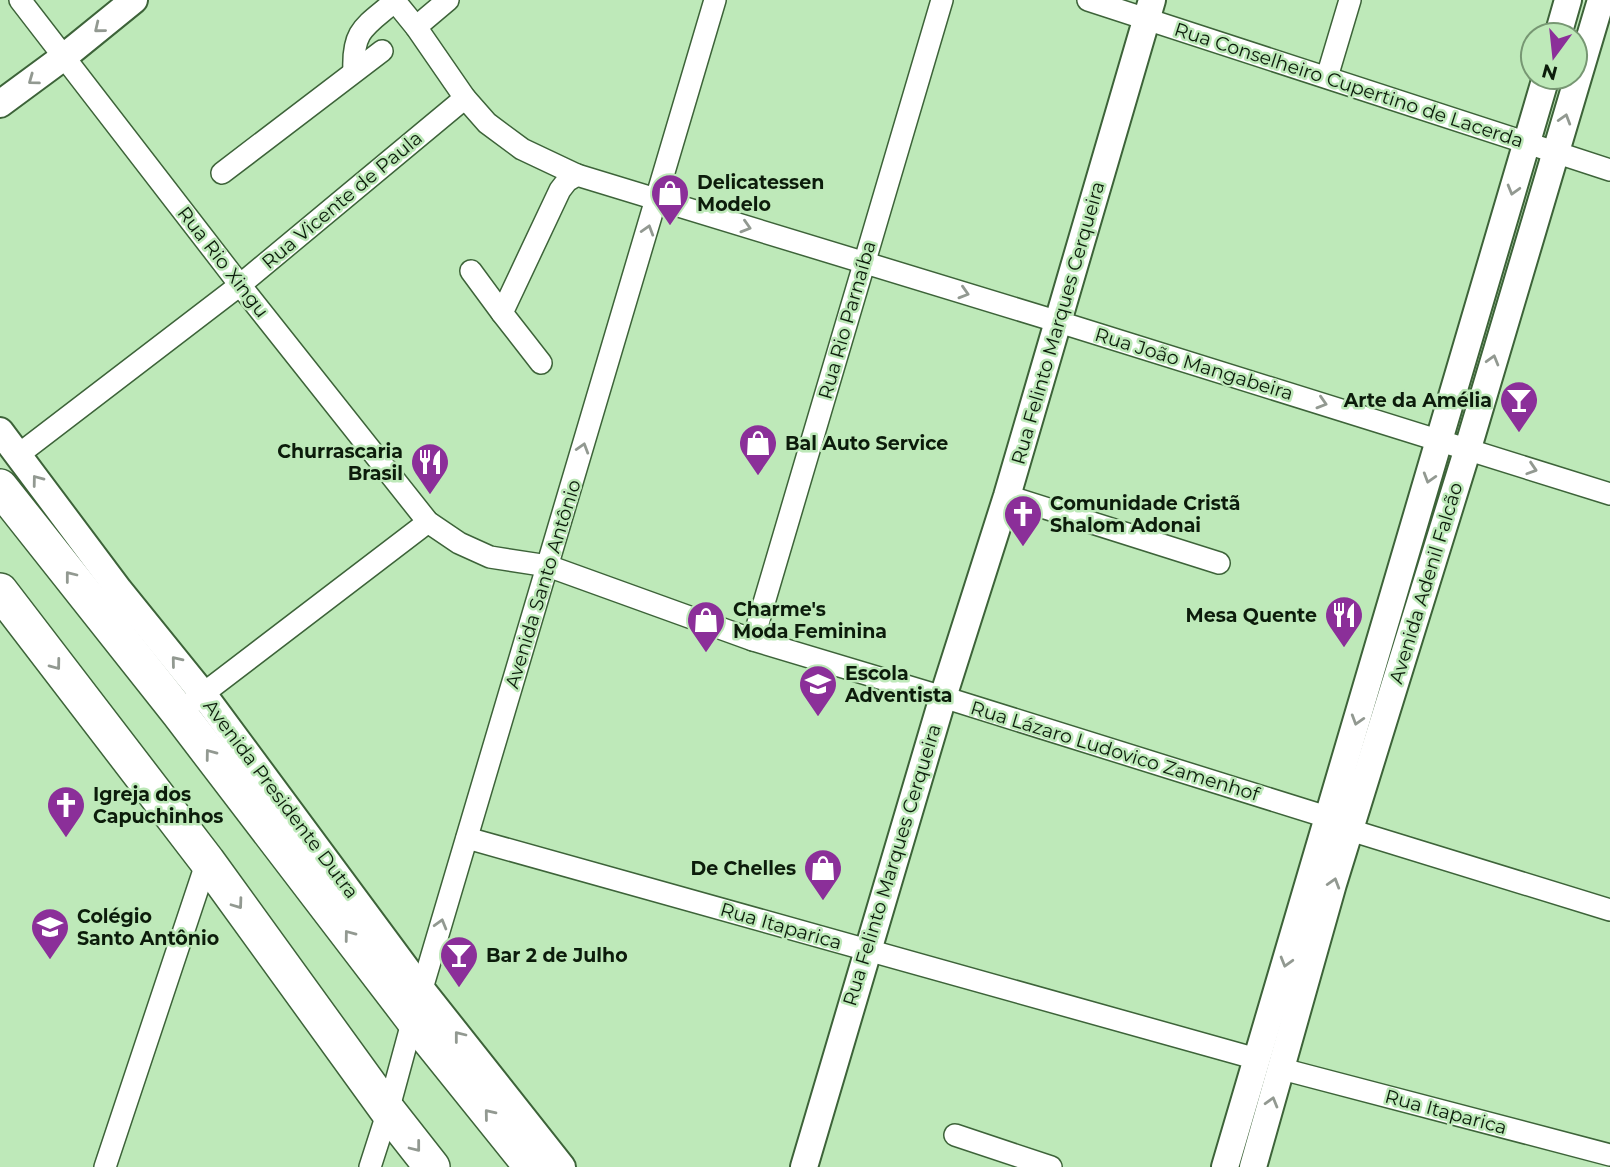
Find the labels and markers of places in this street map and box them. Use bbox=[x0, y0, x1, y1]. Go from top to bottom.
place label: Delicatessen Modelo bbox=[697, 171, 824, 216]
shop icon: Delicatessen Modelo bbox=[649, 172, 691, 227]
bar icon: Arte da Amélia bbox=[1498, 379, 1540, 434]
place label: Arte da Amélia bbox=[1343, 389, 1492, 412]
shop icon: Bal Auto Service bbox=[737, 422, 779, 477]
place label: Bal Auto Service bbox=[785, 432, 948, 455]
place label: Churrascaria Brasil bbox=[277, 440, 403, 485]
restaurant icon: Churrascaria Brasil bbox=[409, 441, 451, 496]
place label: Comunidade Cristã Shalom Adonai bbox=[1050, 492, 1240, 537]
church icon: Comunidade Cristã Shalom Adonai bbox=[1002, 493, 1044, 548]
restaurant icon: Mesa Quente bbox=[1323, 594, 1365, 649]
place label: Charme's Moda Feminina bbox=[733, 598, 887, 643]
shop icon: Charme's Moda Feminina bbox=[685, 599, 727, 654]
place label: Mesa Quente bbox=[1186, 604, 1317, 627]
place label: Escola Adventista bbox=[844, 662, 953, 707]
school or university icon: Escola Adventista bbox=[797, 663, 839, 718]
place label: Igreja dos Capuchinhos bbox=[93, 783, 223, 828]
church icon: Igreja dos Capuchinhos bbox=[45, 784, 87, 839]
shop icon: De Chelles bbox=[802, 847, 844, 902]
place label: De Chelles bbox=[690, 857, 796, 880]
place label: Colégio Santo Antônio bbox=[77, 905, 219, 950]
school or university icon: Colégio Santo Antônio bbox=[29, 906, 71, 961]
bar icon: Bar 2 de Julho bbox=[438, 934, 480, 989]
place label: Bar 2 de Julho bbox=[486, 944, 628, 967]

